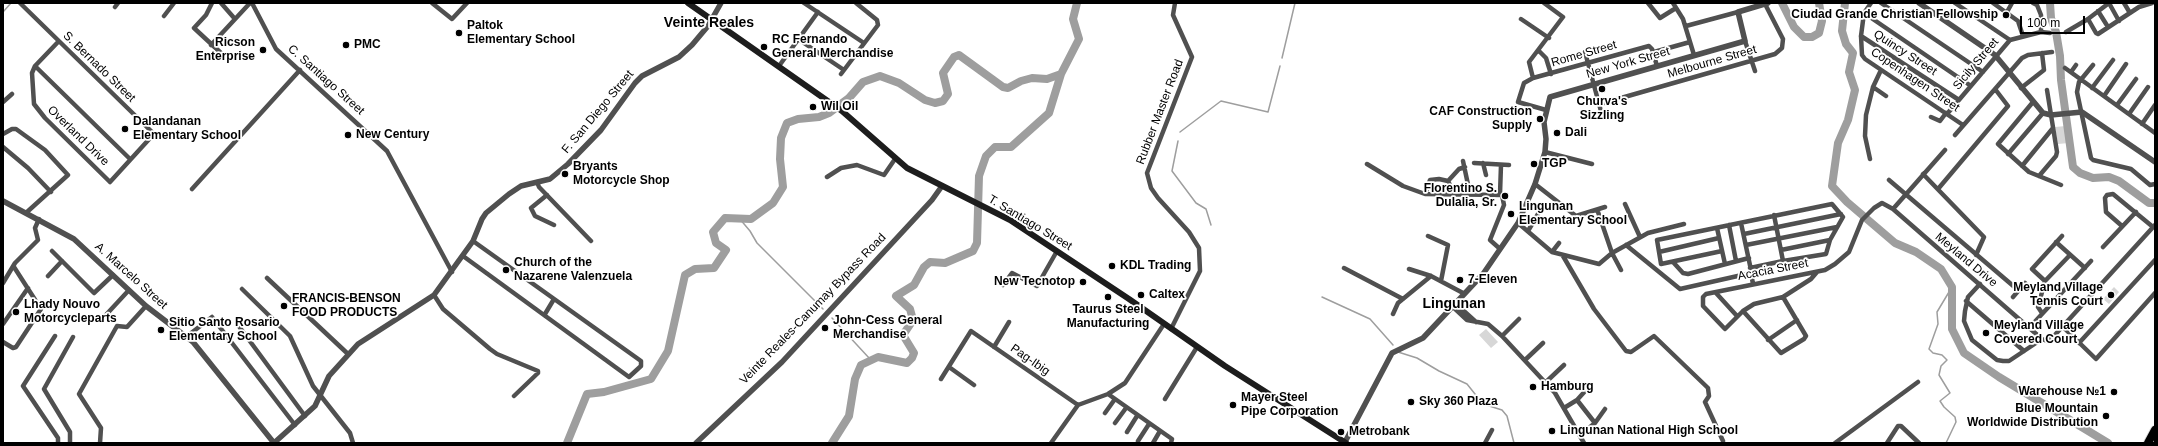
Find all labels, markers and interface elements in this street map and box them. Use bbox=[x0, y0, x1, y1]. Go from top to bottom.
place label: Ciudad Grande Christian Fellowship bbox=[1791, 8, 1998, 22]
scale bar bbox=[2022, 8, 2087, 34]
marker: Ciudad Grande Christian Fellowship bbox=[2001, 10, 2011, 20]
district label: Veinte Reales bbox=[664, 15, 754, 31]
text: 100 m bbox=[2027, 16, 2060, 30]
place label: Paltok Elementary School bbox=[467, 19, 575, 47]
street label: Quincy Street bbox=[1871, 27, 1939, 79]
marker: Paltok Elementary School bbox=[454, 28, 464, 38]
street label: S. Bernado Street bbox=[60, 29, 138, 105]
place label: RC Fernando General Merchandise bbox=[772, 33, 893, 61]
street label: Sicily Street bbox=[1950, 35, 2002, 93]
place label: Ricson Enterprise bbox=[196, 36, 255, 64]
place label: PMC bbox=[354, 38, 381, 52]
street label: Rome Street bbox=[1550, 38, 1618, 70]
marker: PMC bbox=[341, 40, 351, 50]
street label: C. Santiago Street bbox=[285, 42, 367, 118]
marker: RC Fernando General Merchandise bbox=[759, 42, 769, 52]
street label: Melbourne Street bbox=[1666, 42, 1758, 82]
street label: New York Street bbox=[1585, 44, 1671, 82]
marker: Ricson Enterprise bbox=[258, 45, 268, 55]
street label: Copenhagen Street bbox=[1868, 45, 1962, 115]
street label: Rubber Master Road bbox=[1133, 57, 1187, 167]
street label: F. San Diego Street bbox=[559, 68, 637, 156]
marker: Churva's Sizzling bbox=[1597, 84, 1607, 94]
place label: Churva's Sizzling bbox=[1577, 95, 1627, 123]
place label: Wil Oil bbox=[821, 100, 858, 114]
marker: Wil Oil bbox=[808, 102, 818, 112]
street label: Overland Drive bbox=[44, 103, 112, 169]
place label: CAF Construction Supply bbox=[1429, 105, 1532, 133]
marker: CAF Construction Supply bbox=[1535, 114, 1545, 124]
place label: Dalandanan Elementary School bbox=[133, 115, 241, 143]
marker: Dalandanan Elementary School bbox=[120, 124, 130, 134]
place label: Dali bbox=[1565, 126, 1587, 140]
place label: New Century bbox=[356, 128, 429, 142]
marker: Dali bbox=[1552, 128, 1562, 138]
marker: New Century bbox=[343, 130, 353, 140]
place label: TGP bbox=[1542, 157, 1567, 171]
marker: TGP bbox=[1529, 159, 1539, 169]
place label: Bryants Motorcycle Shop bbox=[573, 160, 670, 188]
marker: Bryants Motorcycle Shop bbox=[560, 169, 570, 179]
place label: Florentino S. Dulalia, Sr. bbox=[1424, 182, 1497, 210]
marker: Florentino S. Dulalia, Sr. bbox=[1500, 191, 1510, 201]
street label: T. Santiago Street bbox=[985, 192, 1075, 254]
place label: Lingunan Elementary School bbox=[1519, 200, 1627, 228]
marker: Lingunan Elementary School bbox=[1506, 209, 1516, 219]
street label: Meyland Drive bbox=[1932, 230, 2000, 290]
street label: Veinte Reales-Canumay Bypass Road bbox=[737, 231, 889, 387]
street label: A. Marcelo Street bbox=[92, 240, 170, 312]
place label: Church of the Nazarene Valenzuela bbox=[514, 256, 632, 284]
street label: Acacia Street bbox=[1737, 256, 1809, 284]
place label: KDL Trading bbox=[1120, 259, 1191, 273]
marker: KDL Trading bbox=[1107, 261, 1117, 271]
marker: Church of the Nazarene Valenzuela bbox=[501, 265, 511, 275]
place label: 7-Eleven bbox=[1468, 273, 1517, 287]
place label: New Tecnotop bbox=[994, 275, 1075, 289]
marker: 7-Eleven bbox=[1455, 275, 1465, 285]
marker: New Tecnotop bbox=[1078, 277, 1088, 287]
place label: Meyland Village Tennis Court bbox=[2013, 281, 2103, 309]
place label: Caltex bbox=[1149, 288, 1185, 302]
marker: Caltex bbox=[1136, 290, 1146, 300]
marker: Meyland Village Tennis Court bbox=[2106, 290, 2116, 300]
place label: FRANCIS-BENSON FOOD PRODUCTS bbox=[292, 292, 401, 320]
marker: Taurus Steel Manufacturing bbox=[1103, 292, 1113, 302]
district label: Lingunan bbox=[1423, 296, 1485, 312]
place label: Lhady Nouvo Motorcycleparts bbox=[24, 298, 117, 326]
marker: FRANCIS-BENSON FOOD PRODUCTS bbox=[279, 301, 289, 311]
place label: Taurus Steel Manufacturing bbox=[1067, 303, 1149, 331]
marker: Lhady Nouvo Motorcycleparts bbox=[11, 307, 21, 317]
place label: John-Cess General Merchandise bbox=[833, 314, 942, 342]
place label: Sitio Santo Rosario Elementary School bbox=[169, 316, 280, 344]
place label: Meyland Village Covered Court bbox=[1994, 319, 2084, 347]
marker: John-Cess General Merchandise bbox=[820, 323, 830, 333]
marker: Sitio Santo Rosario Elementary School bbox=[156, 325, 166, 335]
marker: Meyland Village Covered Court bbox=[1981, 328, 1991, 338]
street label: Pag-Ibig bbox=[1008, 341, 1052, 379]
place label: Hamburg bbox=[1541, 380, 1594, 394]
marker: Hamburg bbox=[1528, 382, 1538, 392]
place label: Warehouse №1 bbox=[2018, 385, 2106, 399]
marker: Warehouse №1 bbox=[2109, 387, 2119, 397]
place label: Mayer Steel Pipe Corporation bbox=[1241, 391, 1338, 419]
place label: Sky 360 Plaza bbox=[1419, 395, 1498, 409]
marker: Sky 360 Plaza bbox=[1406, 397, 1416, 407]
marker: Mayer Steel Pipe Corporation bbox=[1228, 400, 1238, 410]
place label: Blue Mountain Worldwide Distribution bbox=[1967, 402, 2098, 430]
marker: Blue Mountain Worldwide Distribution bbox=[2101, 411, 2111, 421]
place label: Lingunan National High School bbox=[1560, 424, 1738, 438]
place label: Metrobank bbox=[1349, 425, 1410, 439]
marker: Lingunan National High School bbox=[1547, 426, 1557, 436]
marker: Metrobank bbox=[1336, 427, 1346, 437]

